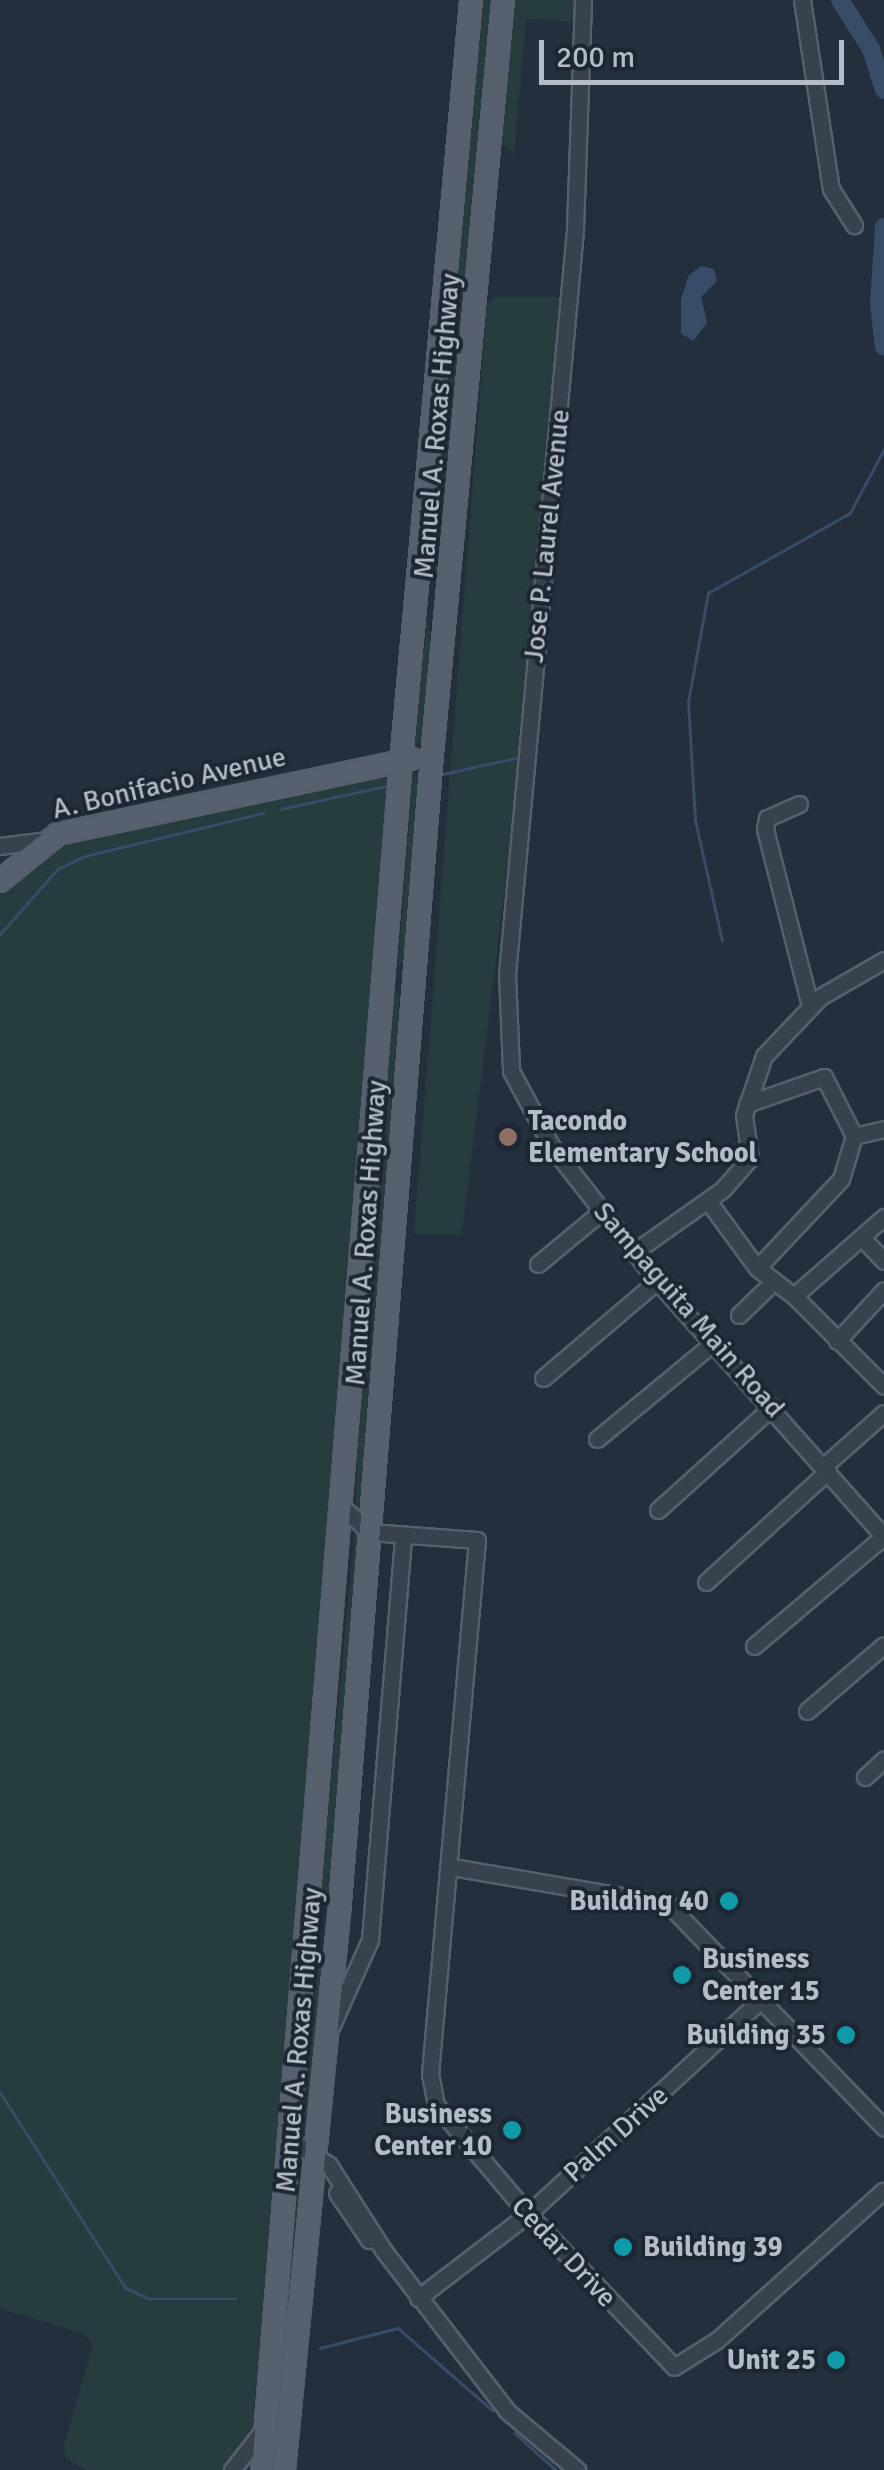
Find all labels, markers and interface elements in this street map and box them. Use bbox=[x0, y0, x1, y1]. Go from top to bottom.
scale bar bbox=[544, 20, 849, 82]
text: 200 m bbox=[556, 39, 635, 76]
street label: Manuel A. Roxas Highway bbox=[407, 272, 467, 580]
street label: Jose P. Laurel Avenue bbox=[517, 408, 577, 664]
street label: A. Bonifacio Avenue bbox=[49, 740, 289, 826]
street label: Manuel A. Roxas Highway bbox=[339, 1079, 393, 1387]
place label: Tacondo Elementary School bbox=[528, 1104, 757, 1170]
marker: Tacondo Elementary School bbox=[497, 1126, 519, 1148]
street label: Sampaguita Main Road bbox=[586, 1195, 792, 1425]
place label: Building 40 bbox=[569, 1884, 709, 1918]
street label: Manuel A. Roxas Highway bbox=[269, 1886, 329, 2194]
marker: Building 40 bbox=[718, 1890, 740, 1912]
place label: Business Center 15 bbox=[702, 1942, 820, 2008]
marker: Business Center 15 bbox=[671, 1964, 693, 1986]
place label: Building 35 bbox=[686, 2018, 826, 2052]
marker: Building 35 bbox=[835, 2024, 857, 2046]
street label: Palm Drive bbox=[557, 2078, 675, 2190]
place label: Business Center 10 bbox=[374, 2097, 492, 2163]
marker: Business Center 10 bbox=[501, 2119, 523, 2141]
street label: Cedar Drive bbox=[504, 2190, 624, 2314]
place label: Building 39 bbox=[643, 2230, 783, 2264]
marker: Building 39 bbox=[612, 2236, 634, 2258]
place label: Unit 25 bbox=[727, 2343, 816, 2377]
marker: Unit 25 bbox=[825, 2349, 847, 2371]

